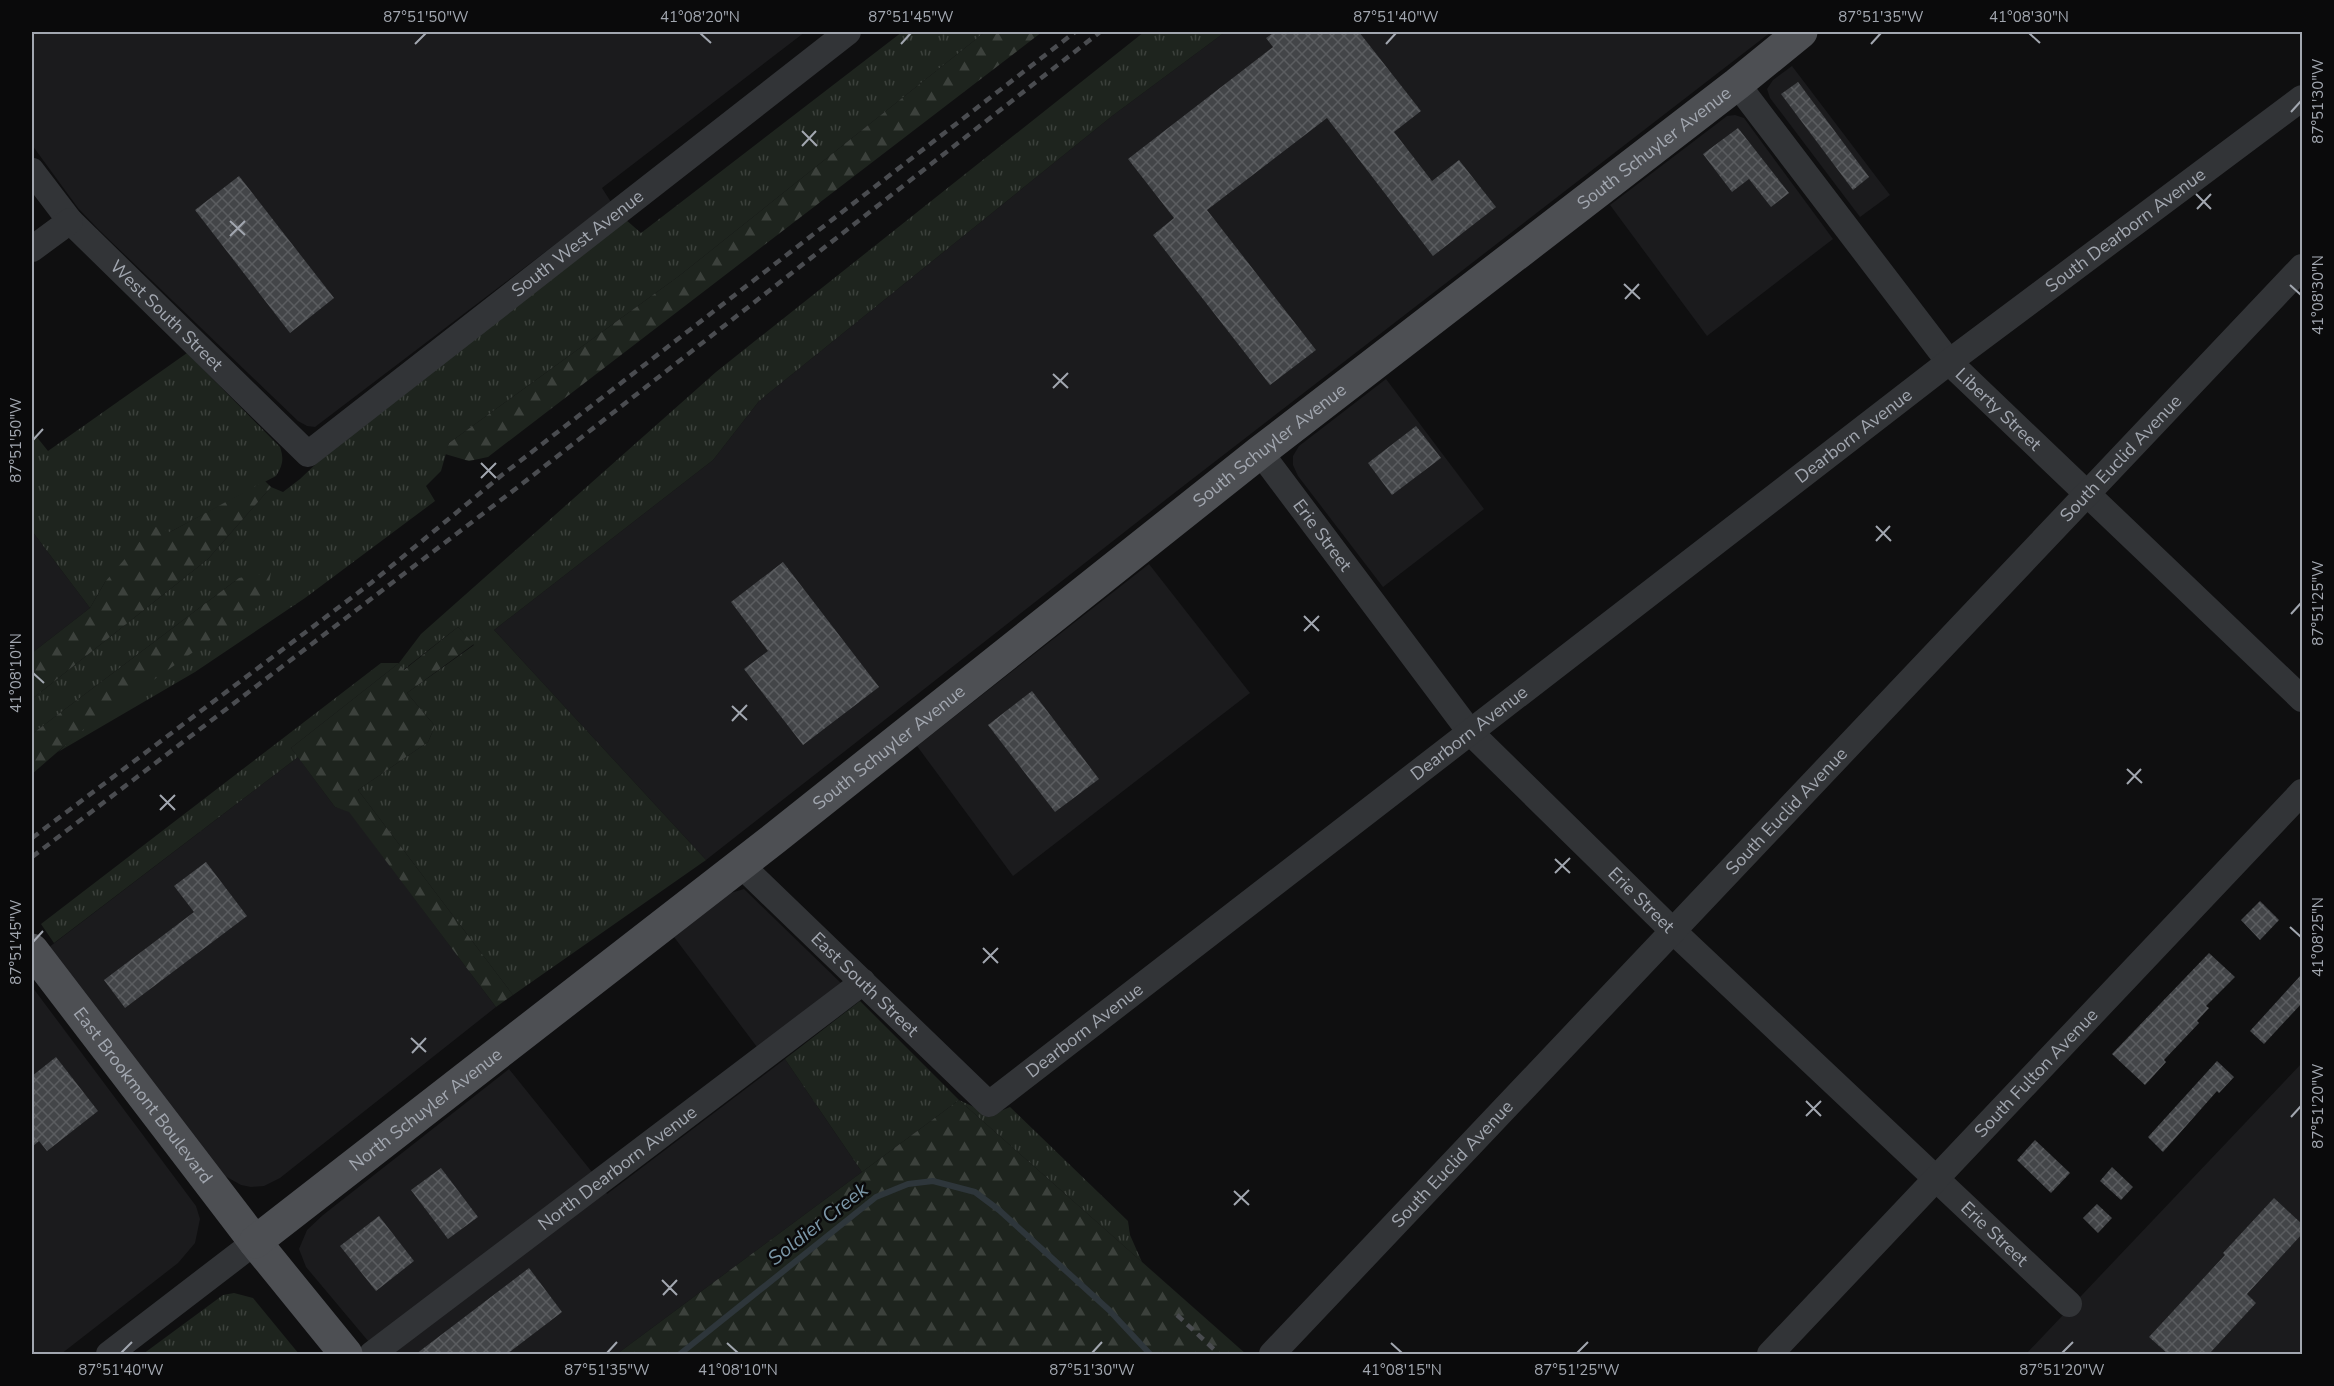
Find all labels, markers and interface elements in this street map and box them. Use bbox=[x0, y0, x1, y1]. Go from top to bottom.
text: 87°51'50"W bbox=[383, 7, 469, 27]
text: 41°08'20"N bbox=[660, 7, 740, 27]
text: 87°51'45"W bbox=[868, 7, 954, 27]
text: 87°51'40"W bbox=[1353, 7, 1439, 27]
text: 87°51'35"W bbox=[1838, 7, 1924, 27]
text: 41°08'30"N bbox=[1989, 7, 2069, 27]
text: 87°51'30"W bbox=[2308, 58, 2328, 144]
street label: South Schuyler Avenue bbox=[1572, 81, 1736, 215]
street label: South Dearborn Avenue bbox=[2040, 162, 2210, 298]
street label: South West Avenue bbox=[507, 184, 649, 303]
street label: West South Street bbox=[105, 255, 229, 377]
text: 41°08'30"N bbox=[2308, 255, 2328, 335]
street label: Liberty Street bbox=[1950, 362, 2047, 457]
street label: South Schuyler Avenue bbox=[1188, 378, 1351, 513]
street label: Dearborn Avenue bbox=[1790, 383, 1917, 489]
street label: South Euclid Avenue bbox=[2055, 389, 2187, 527]
text: 87°51'50"W bbox=[6, 397, 26, 483]
street label: Erie Street bbox=[1287, 494, 1358, 577]
text: 87°51'25"W bbox=[2308, 560, 2328, 646]
text: 41°08'10"N bbox=[6, 633, 26, 713]
street label: South Schuyler Avenue bbox=[808, 679, 970, 816]
street label: Dearborn Avenue bbox=[1405, 680, 1532, 786]
street label: South Euclid Avenue bbox=[1720, 742, 1853, 880]
street label: Erie Street bbox=[1603, 862, 1680, 939]
text: 41°08'25"N bbox=[2308, 897, 2328, 977]
text: 87°51'45"W bbox=[6, 899, 26, 985]
street label: East South Street bbox=[806, 927, 924, 1042]
street label: Dearborn Avenue bbox=[1021, 977, 1148, 1083]
street label: East Brookmont Boulevard bbox=[68, 1002, 218, 1189]
street label: South Fulton Avenue bbox=[1969, 1003, 2103, 1143]
street label: North Schuyler Avenue bbox=[344, 1042, 507, 1177]
text: 87°51'20"W bbox=[2308, 1063, 2328, 1149]
street label: South Euclid Avenue bbox=[1386, 1095, 1518, 1233]
street label: North Dearborn Avenue bbox=[533, 1100, 702, 1236]
water label: Soldier Creek bbox=[762, 1176, 874, 1272]
street label: Erie Street bbox=[1956, 1196, 2034, 1272]
text: 87°51'40"W bbox=[78, 1360, 164, 1380]
text: 87°51'35"W bbox=[564, 1360, 650, 1380]
text: 41°08'10"N bbox=[698, 1360, 778, 1380]
text: 87°51'30"W bbox=[1049, 1360, 1135, 1380]
text: 41°08'15"N bbox=[1362, 1360, 1442, 1380]
text: 87°51'25"W bbox=[1534, 1360, 1620, 1380]
text: 87°51'20"W bbox=[2019, 1360, 2105, 1380]

